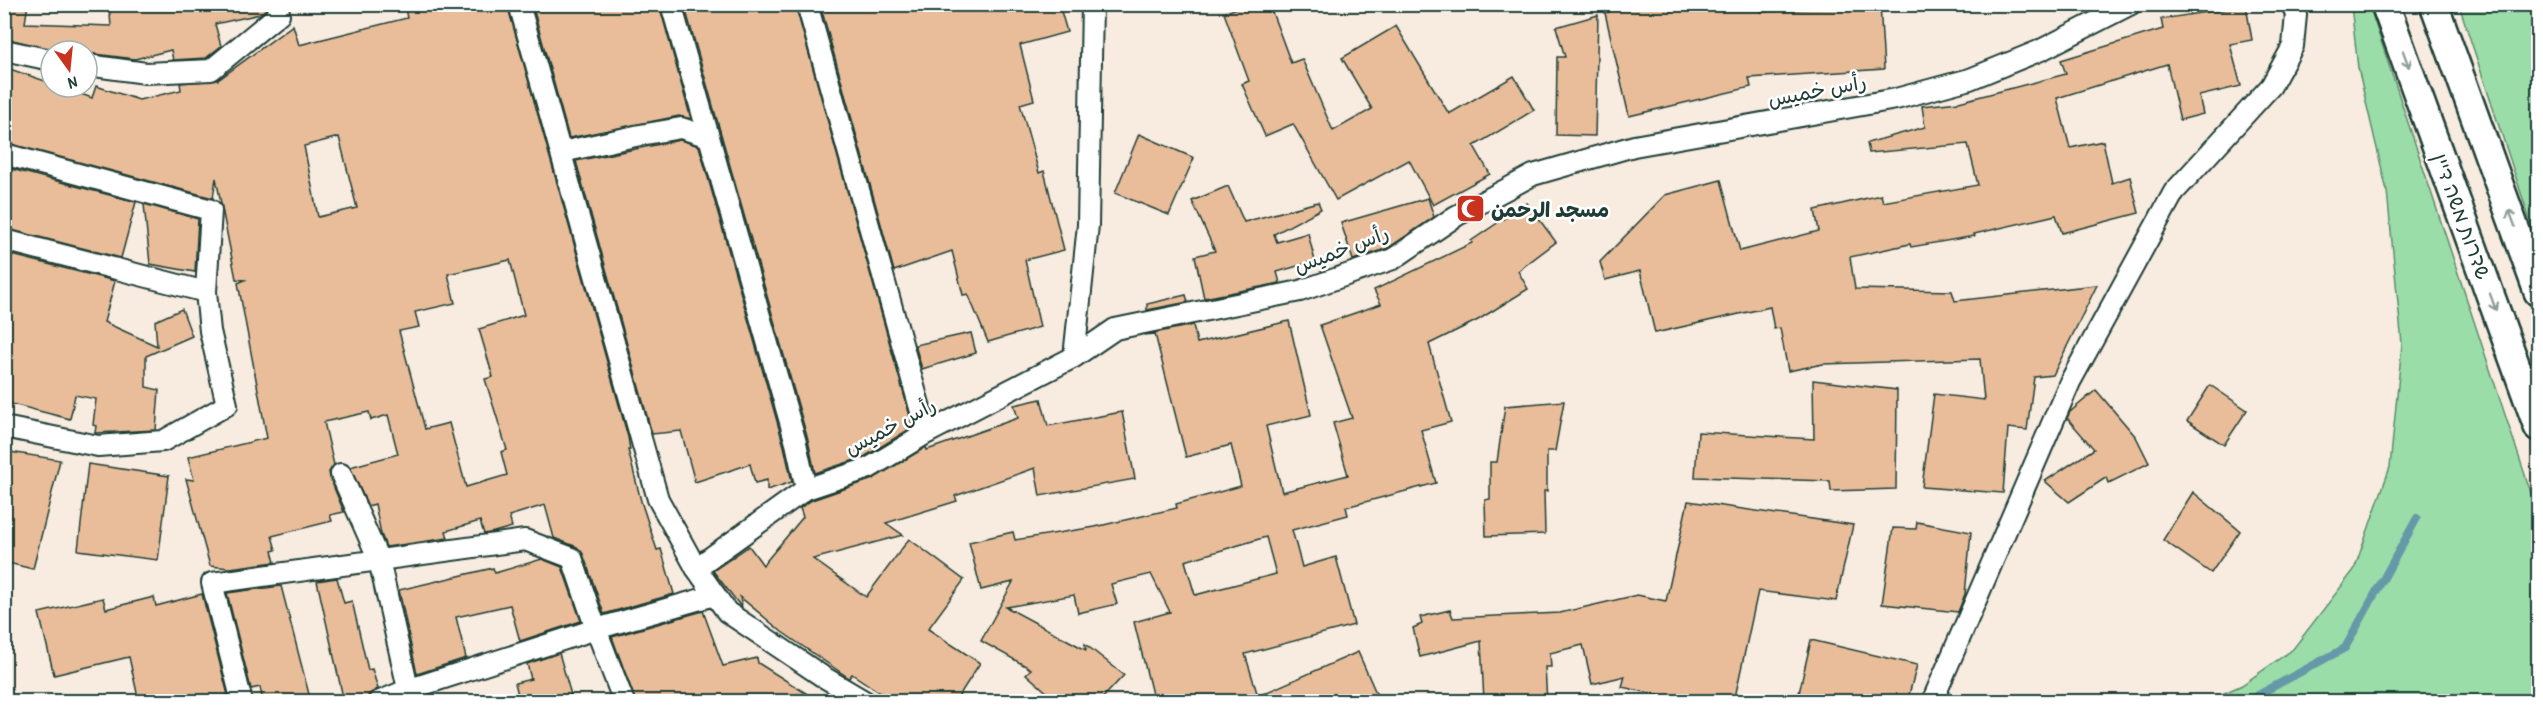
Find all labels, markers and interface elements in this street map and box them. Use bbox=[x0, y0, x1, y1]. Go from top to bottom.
north arrow bbox=[39, 39, 99, 99]
one-way arrow bbox=[2401, 49, 2412, 68]
street label: رأس خميس bbox=[1765, 66, 1869, 114]
text: N bbox=[65, 72, 80, 95]
street label: שדרות משה דיין bbox=[2426, 149, 2498, 283]
mosque icon: مسجد الرحمن bbox=[1454, 193, 1486, 225]
place label: مسجد الرحمن bbox=[1491, 195, 1609, 224]
one-way arrow bbox=[2505, 209, 2516, 228]
street label: رأس خميس bbox=[1289, 218, 1393, 280]
one-way arrow bbox=[2489, 292, 2500, 311]
street label: رأس خميس bbox=[839, 390, 941, 462]

